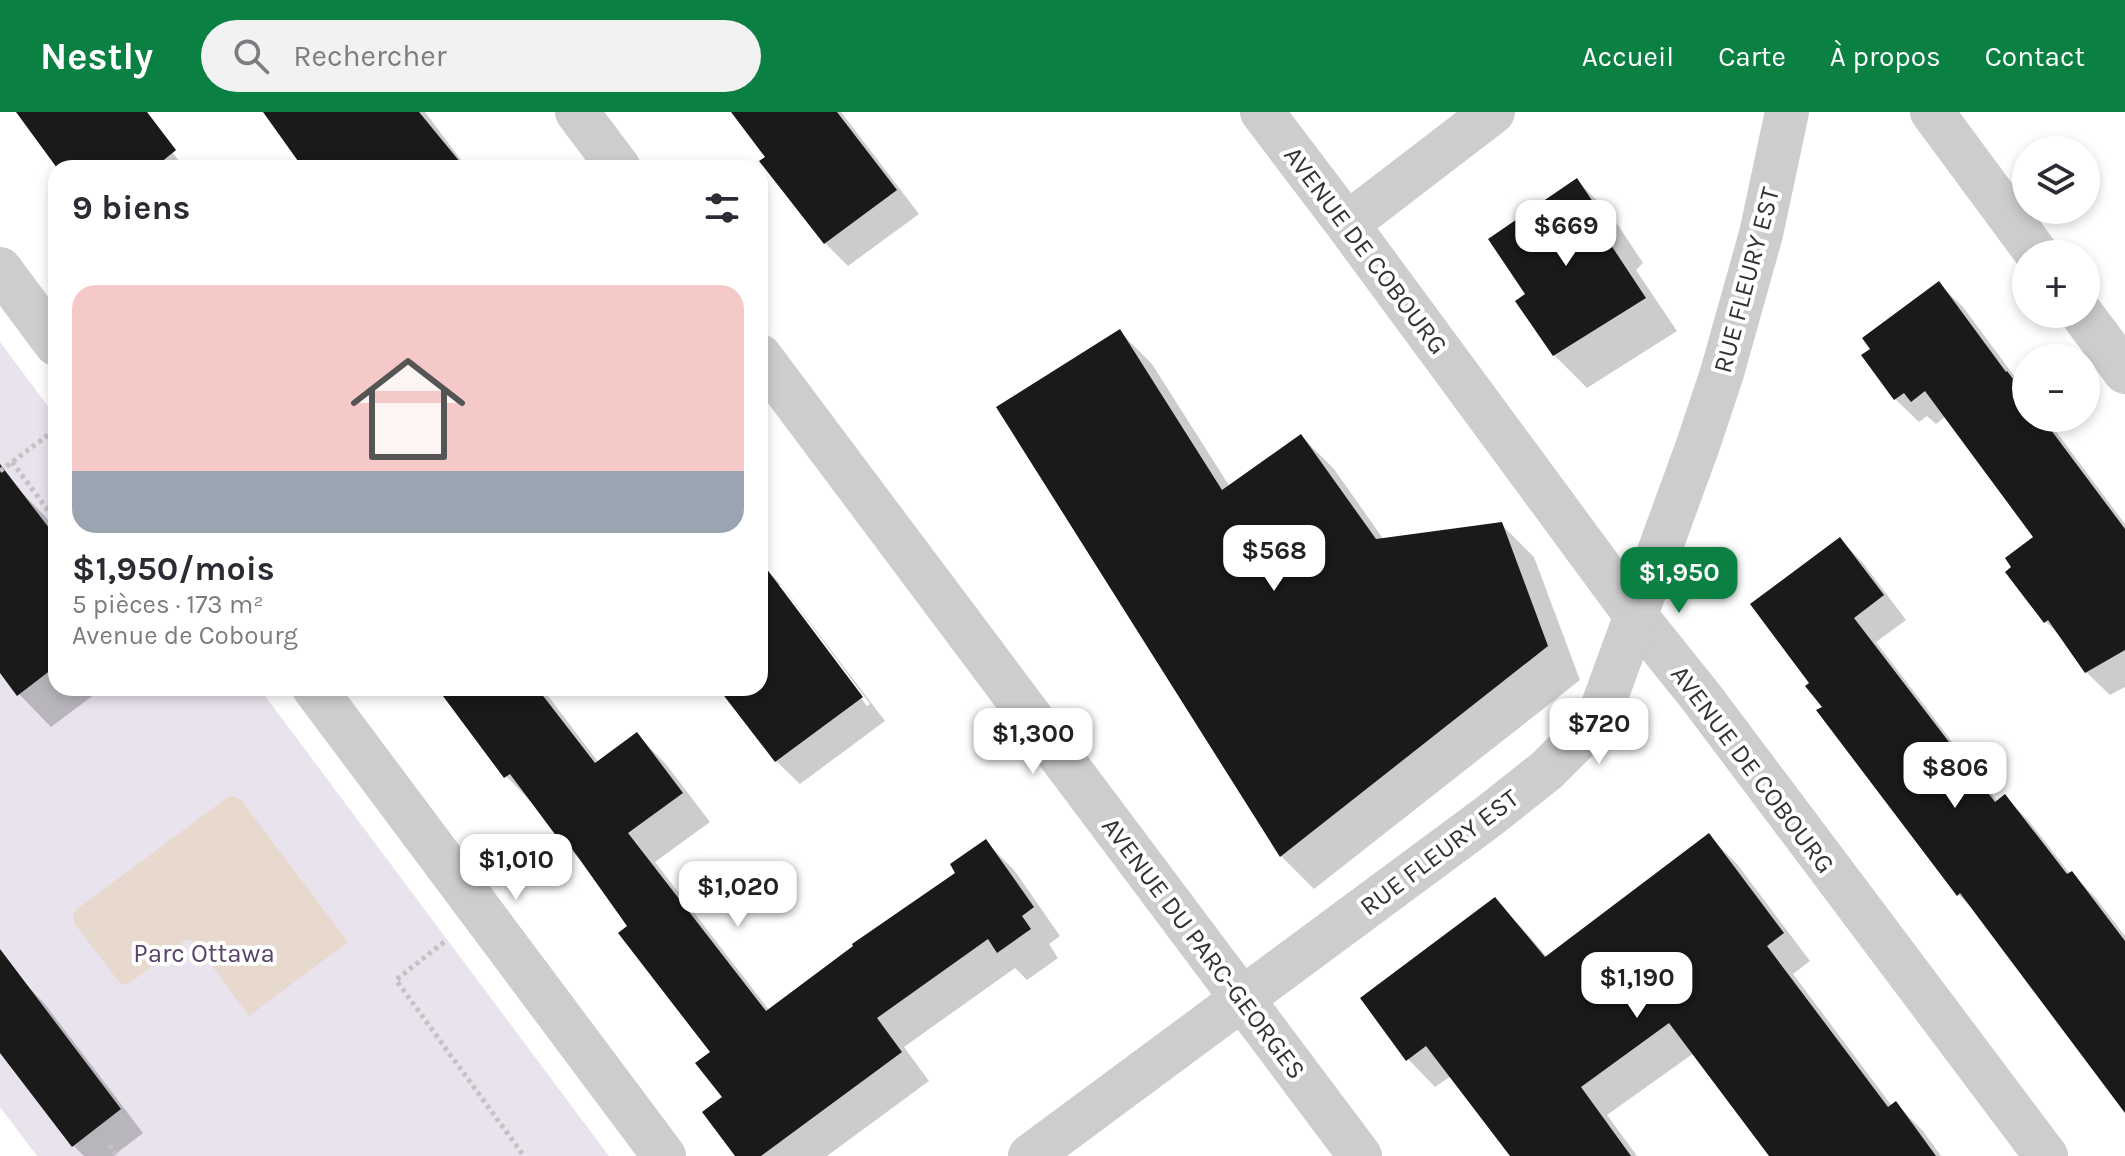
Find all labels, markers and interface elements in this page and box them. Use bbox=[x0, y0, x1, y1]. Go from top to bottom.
search box bbox=[201, 20, 761, 92]
text: Nestly bbox=[40, 34, 153, 79]
icon: search bbox=[229, 34, 273, 78]
text: Rechercher bbox=[293, 38, 447, 74]
text: Accueil bbox=[1582, 40, 1674, 73]
text: Carte bbox=[1718, 40, 1786, 73]
text: À propos bbox=[1830, 40, 1941, 73]
text: Contact bbox=[1985, 40, 2085, 73]
map controls bbox=[2012, 136, 2100, 432]
button: layers bbox=[2012, 136, 2100, 224]
street label: AVENUE DE COBOURG bbox=[1277, 140, 1454, 360]
street label: RUE FLEURY EST bbox=[1707, 184, 1786, 376]
icon: filters bbox=[700, 186, 744, 230]
text: 9 biens bbox=[72, 188, 191, 228]
pin: $669 bbox=[1519, 200, 1613, 268]
text: $669 bbox=[1533, 210, 1599, 241]
button: + bbox=[2012, 240, 2100, 328]
icon: home bbox=[336, 337, 480, 481]
button: − bbox=[2012, 344, 2100, 432]
pin: $568 bbox=[1227, 525, 1321, 593]
text: $568 bbox=[1241, 535, 1307, 566]
pin: $1,950 bbox=[1614, 547, 1744, 615]
text: $1,950/mois bbox=[72, 549, 275, 589]
text: $1,950 bbox=[1638, 557, 1720, 588]
text: 5 pièces · 173 m² bbox=[72, 589, 264, 620]
text: Avenue de Cobourg bbox=[72, 620, 298, 651]
street label: AVENUE DE COBOURG bbox=[1664, 659, 1841, 879]
pin: $720 bbox=[1552, 698, 1646, 766]
pin: $1,300 bbox=[968, 708, 1098, 776]
text: $720 bbox=[1567, 708, 1631, 739]
text: $1,300 bbox=[992, 718, 1074, 749]
pin: $806 bbox=[1908, 742, 2002, 810]
text: $806 bbox=[1922, 752, 1988, 783]
street label: RUE FLEURY EST bbox=[1354, 783, 1525, 922]
street label: AVENUE DU PARC-GEORGES bbox=[1095, 811, 1312, 1085]
pin: $1,010 bbox=[451, 834, 581, 902]
text: $1,010 bbox=[478, 844, 554, 875]
pin: $1,020 bbox=[673, 861, 803, 929]
text: $1,020 bbox=[697, 871, 779, 902]
park label: Parc Ottawa bbox=[133, 938, 275, 969]
pin: $1,190 bbox=[1572, 952, 1702, 1020]
text: $1,190 bbox=[1599, 962, 1675, 993]

